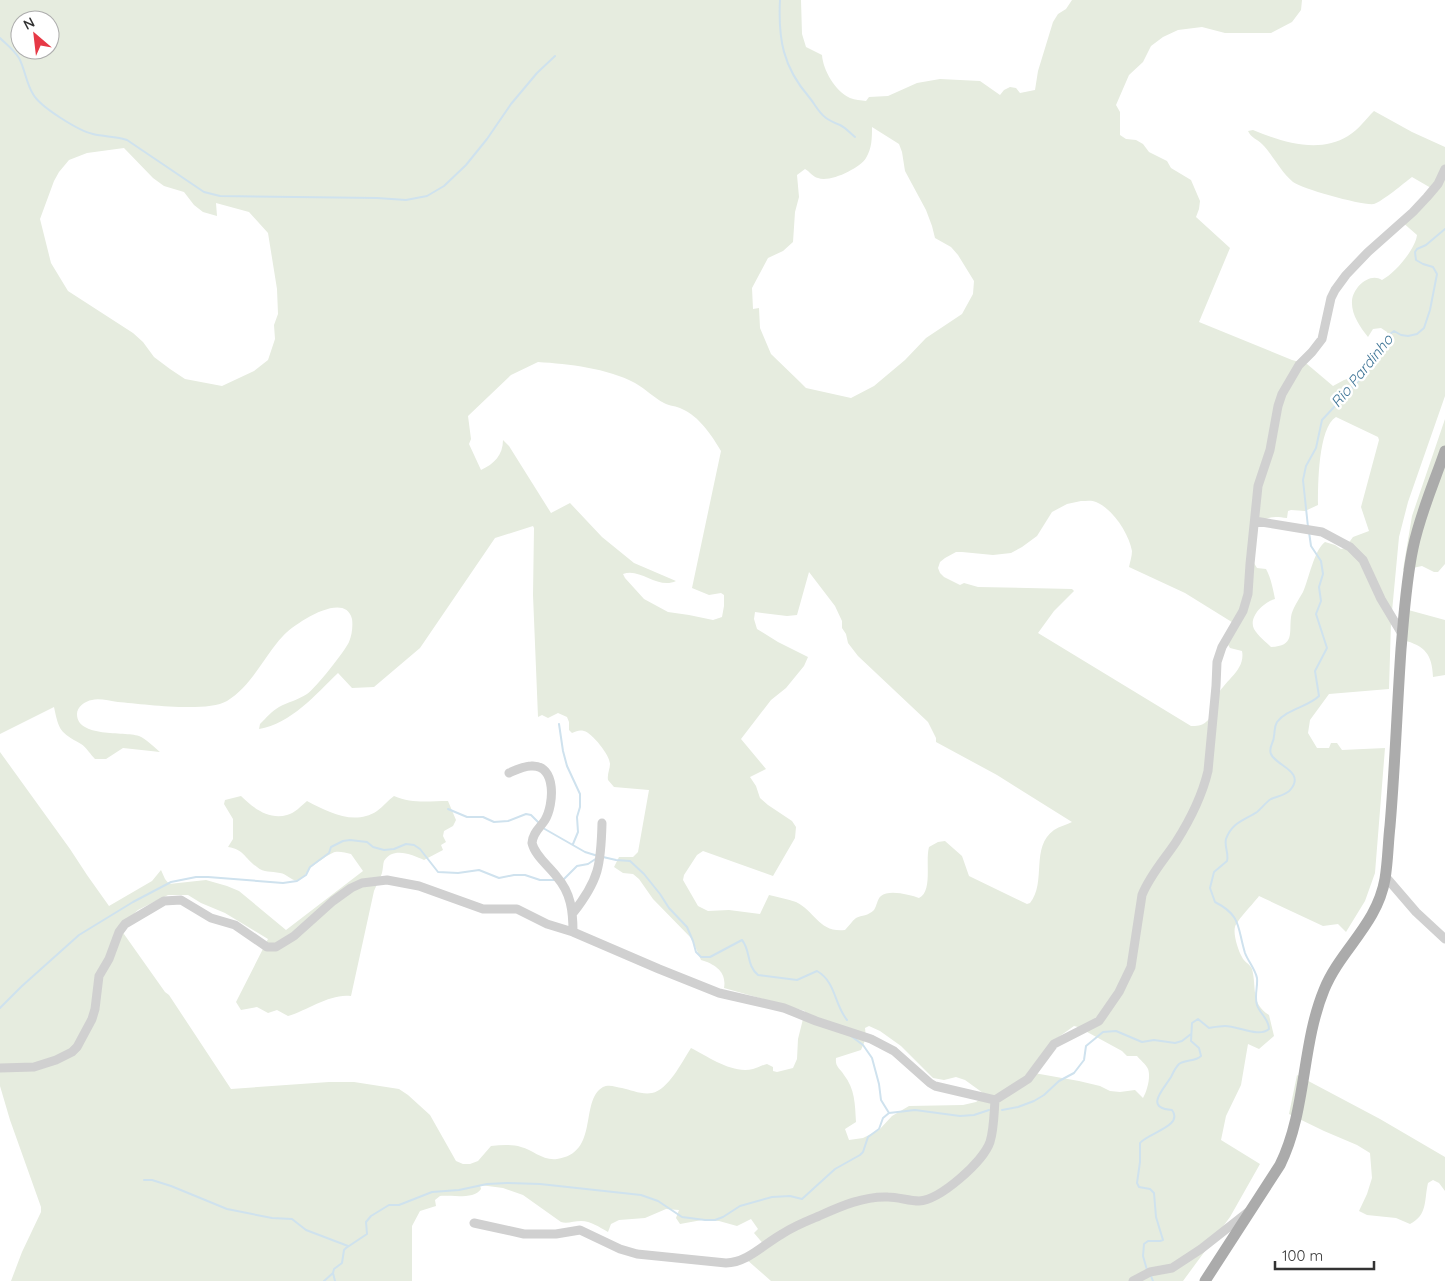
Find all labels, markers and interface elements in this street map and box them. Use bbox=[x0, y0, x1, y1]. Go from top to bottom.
north arrow bbox=[10, 10, 60, 60]
text: N bbox=[20, 13, 38, 34]
water label: Rio Pardinho bbox=[1326, 330, 1397, 411]
scale bar bbox=[1275, 1238, 1374, 1270]
text: 100 m bbox=[1282, 1246, 1323, 1265]

